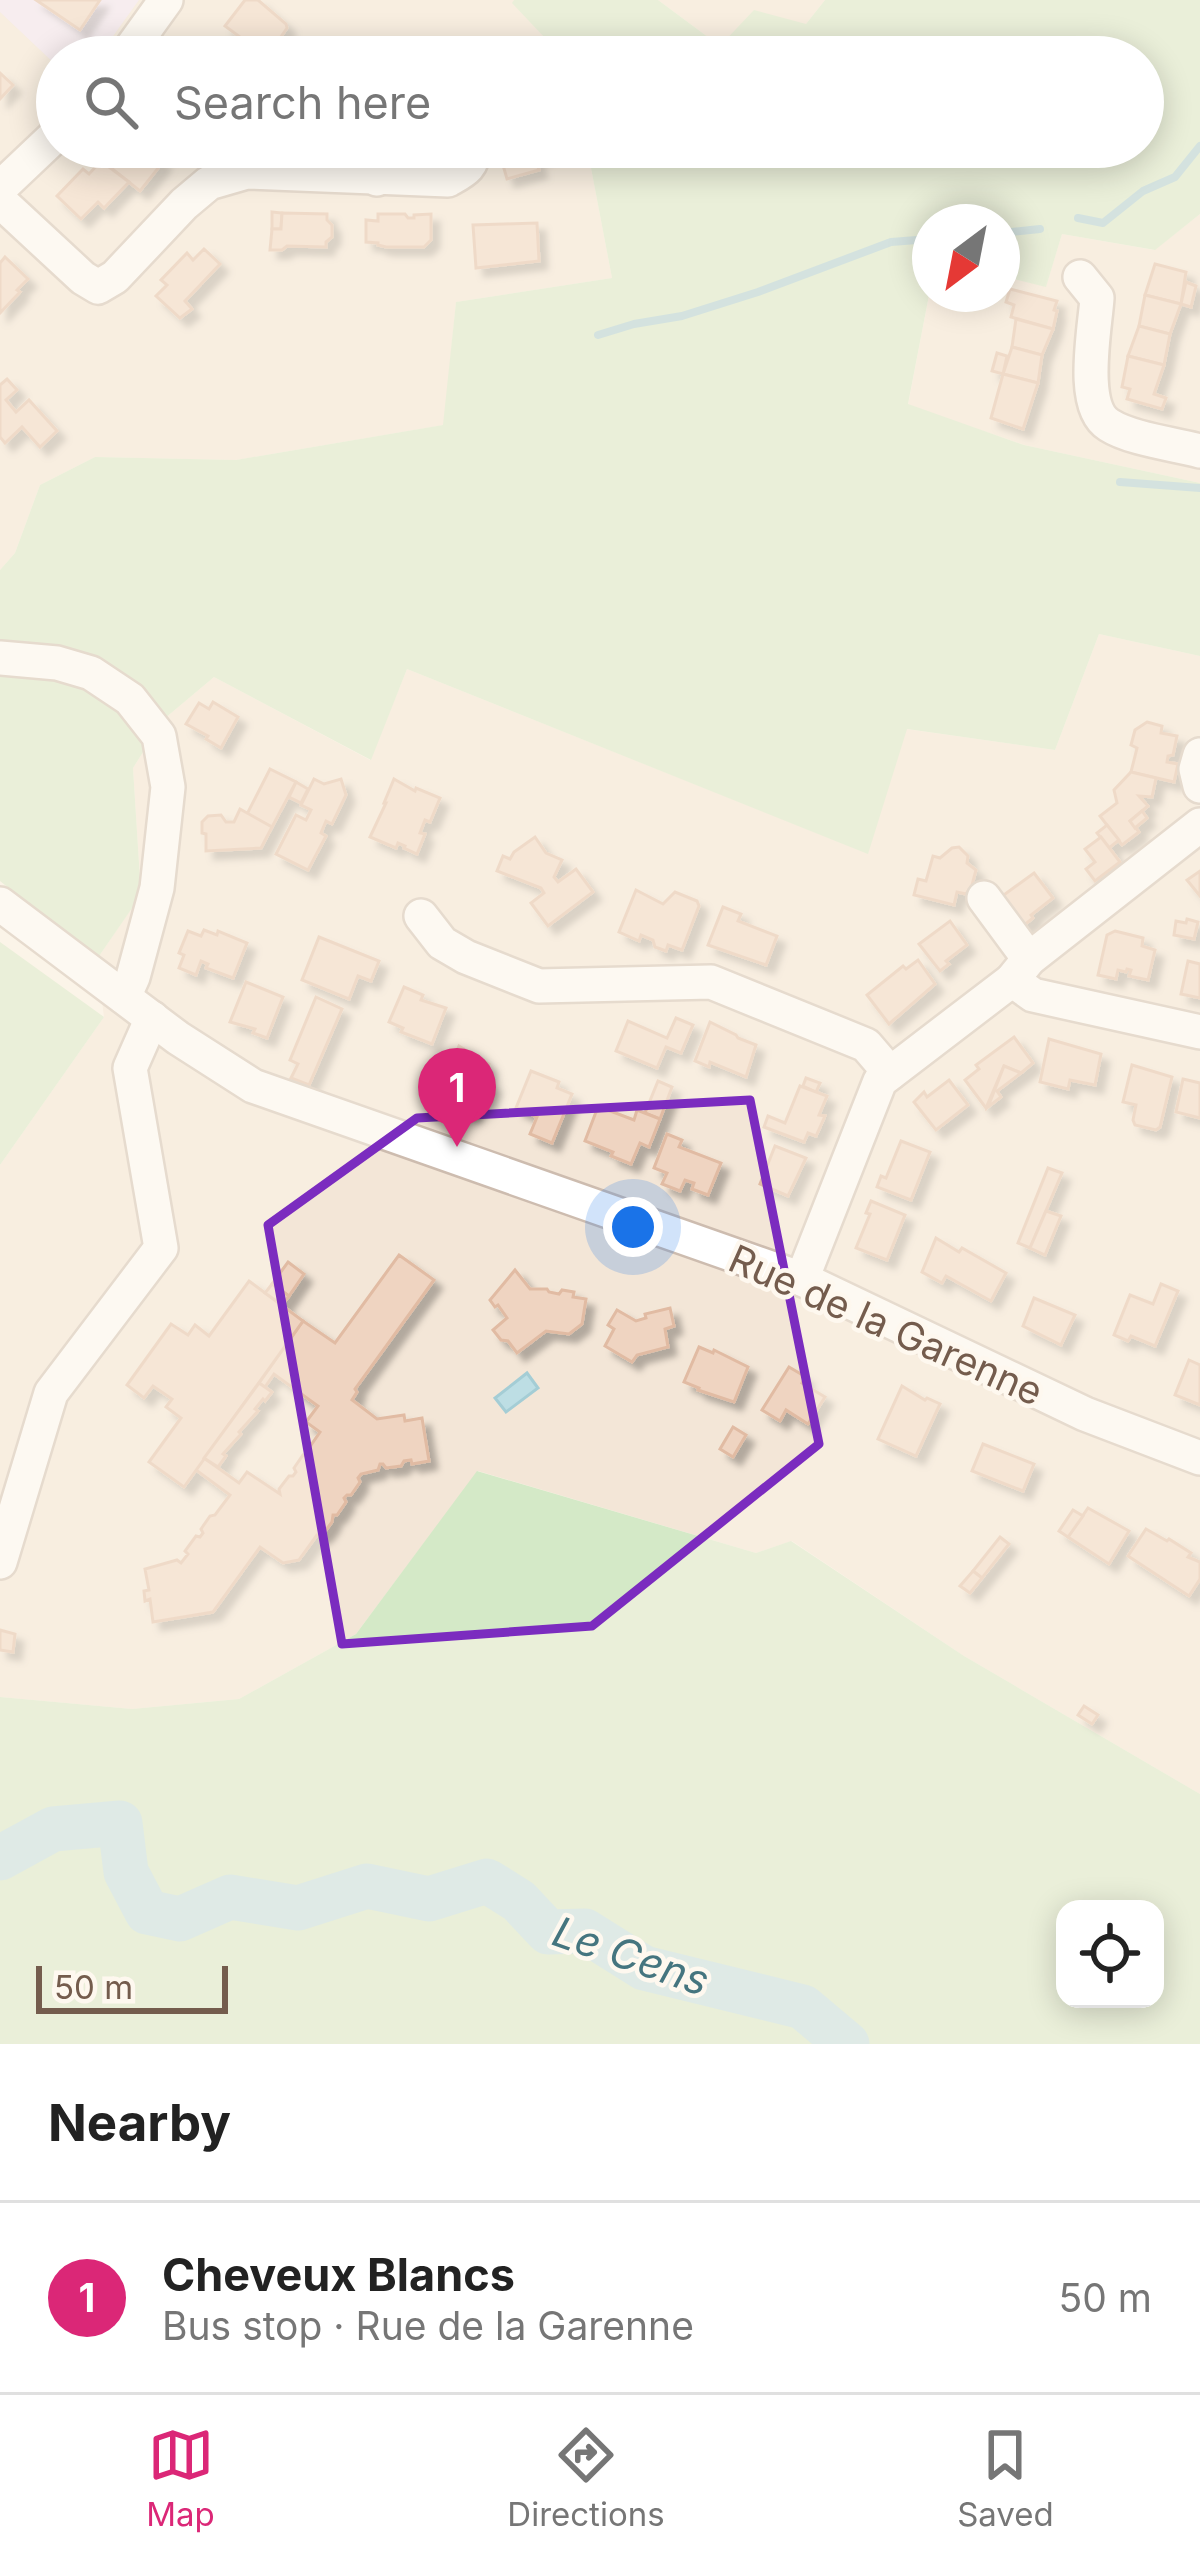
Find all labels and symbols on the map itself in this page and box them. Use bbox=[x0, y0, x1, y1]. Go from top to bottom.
north arrow bbox=[912, 204, 1020, 312]
pin: 1 bbox=[418, 1048, 496, 1147]
your location bbox=[603, 1197, 663, 1257]
street label: Rue de la Garenne bbox=[722, 1234, 1050, 1415]
water label: Le Cens bbox=[546, 1905, 716, 2006]
scale bar bbox=[36, 1960, 228, 2013]

